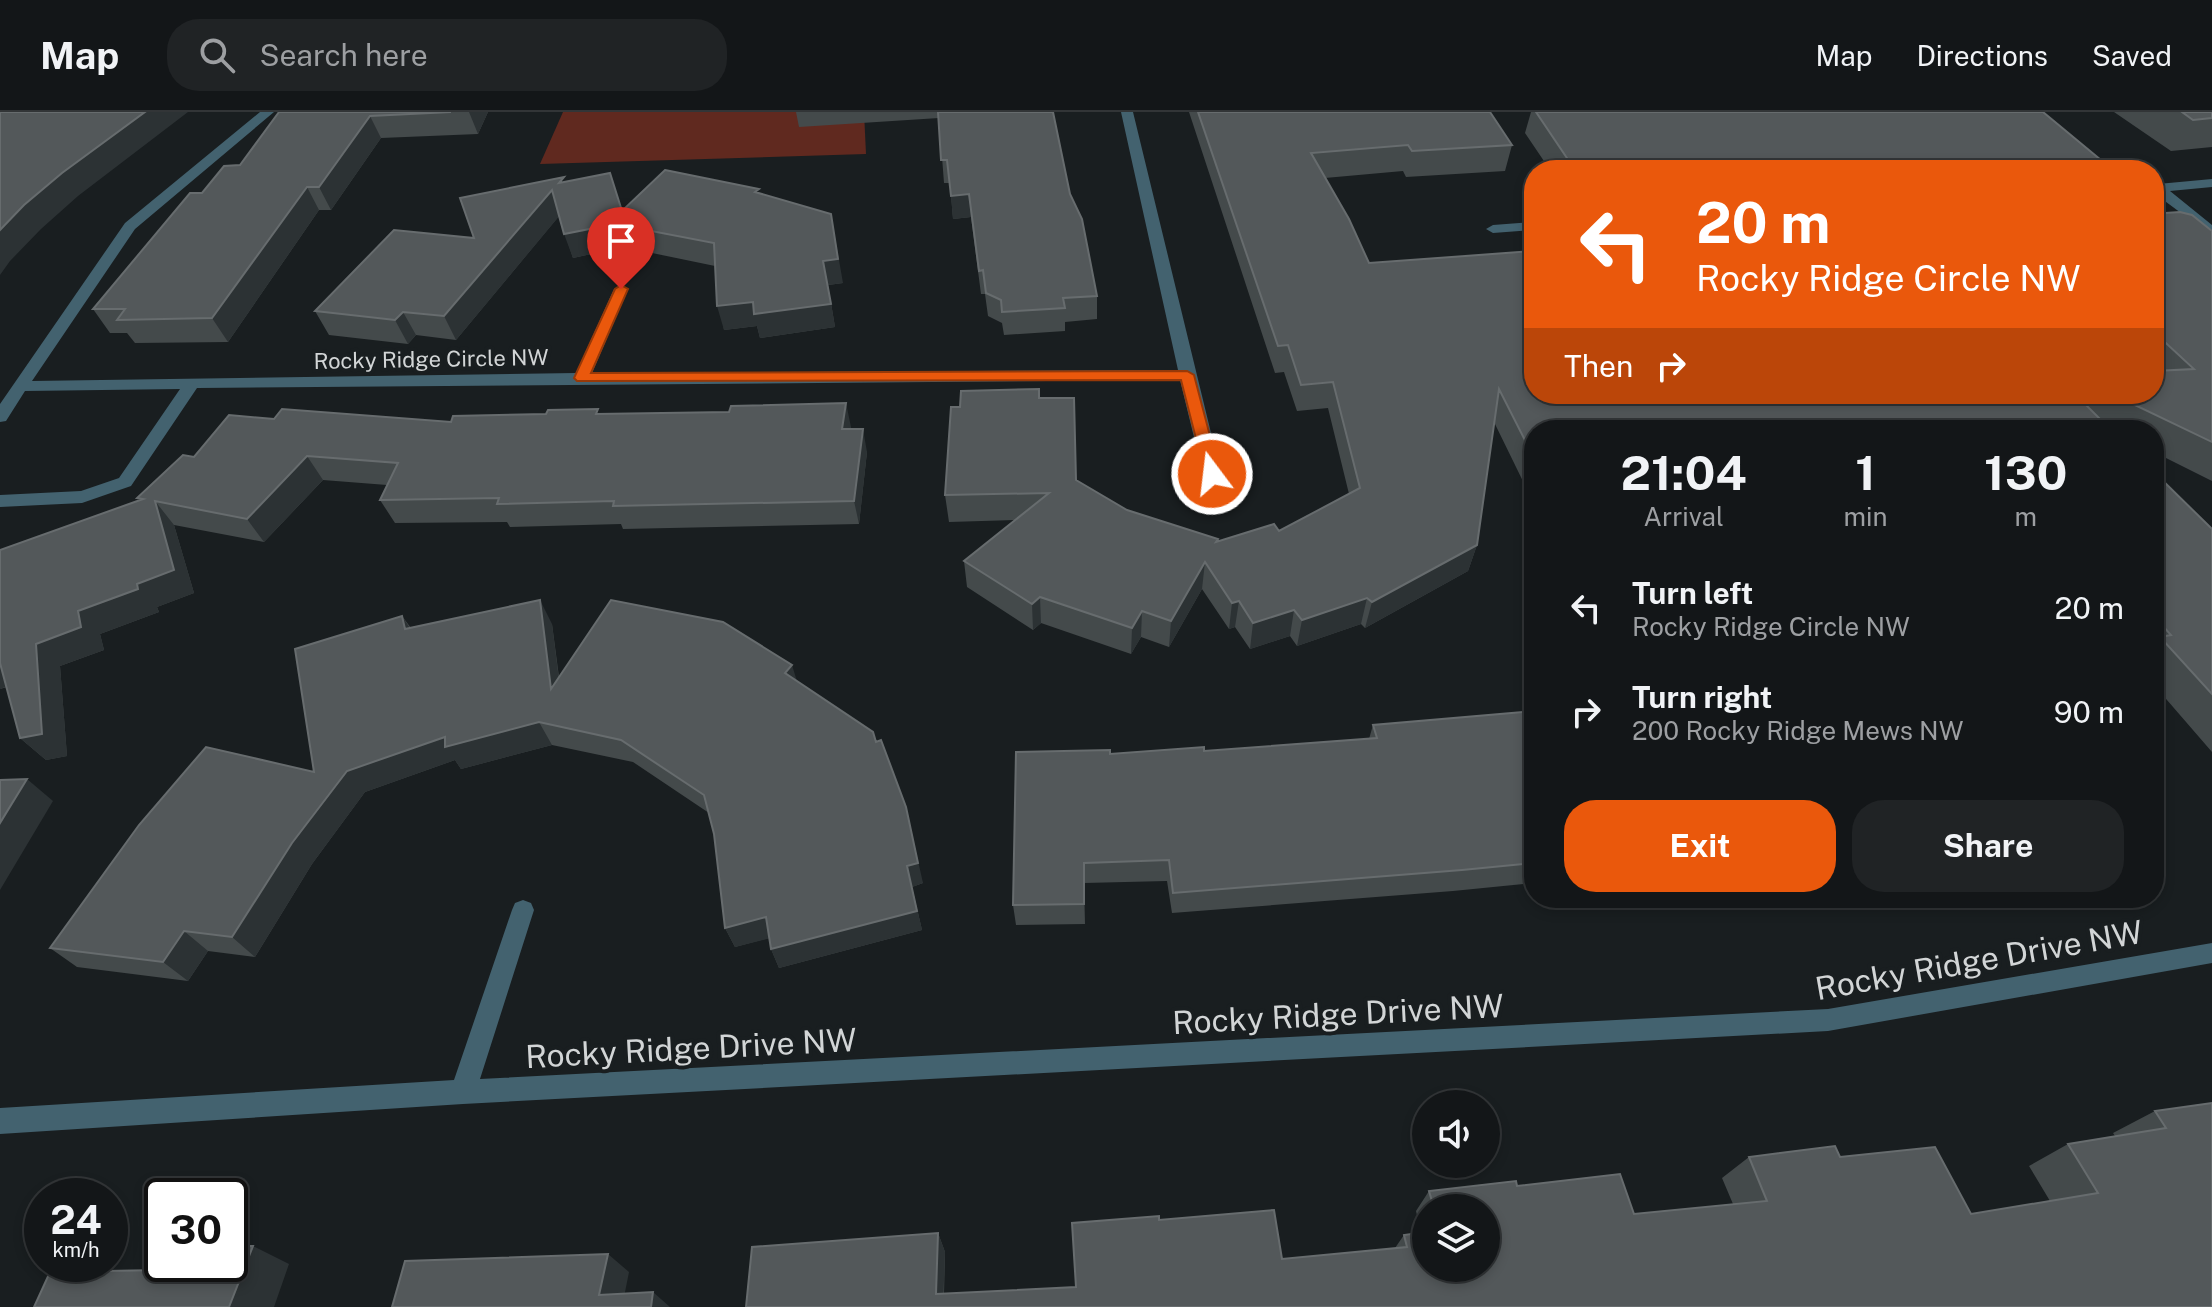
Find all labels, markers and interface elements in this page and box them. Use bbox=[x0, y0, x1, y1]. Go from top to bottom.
search box bbox=[167, 19, 727, 91]
text: Map bbox=[40, 33, 119, 78]
icon: search bbox=[195, 33, 239, 77]
text: Search here bbox=[259, 37, 428, 73]
text: Map bbox=[1816, 39, 1872, 72]
text: Directions bbox=[1916, 39, 2048, 72]
text: Saved bbox=[2092, 39, 2172, 72]
text: 20 m bbox=[1696, 190, 1830, 256]
icon: left bbox=[1564, 192, 1668, 296]
pin bbox=[587, 207, 655, 289]
icon: arrive bbox=[599, 219, 643, 263]
text: Rocky Ridge Circle NW bbox=[1696, 257, 2081, 299]
street label: Rocky Ridge Circle NW bbox=[313, 344, 549, 374]
icon: right bbox=[1649, 344, 1693, 388]
text: Then bbox=[1564, 348, 1633, 384]
position arrow bbox=[1170, 432, 1254, 516]
text: 21:04 bbox=[1621, 444, 1747, 501]
text: 1 bbox=[1855, 444, 1876, 501]
text: 130 bbox=[1984, 444, 2067, 501]
text: Arrival bbox=[1644, 501, 1724, 532]
text: min bbox=[1843, 501, 1888, 532]
text: m bbox=[2014, 501, 2037, 532]
text: Turn left bbox=[1632, 575, 1753, 611]
icon: left bbox=[1564, 586, 1608, 630]
text: 20 m bbox=[2055, 590, 2124, 626]
text: Rocky Ridge Circle NW bbox=[1632, 611, 1910, 642]
text: Turn right bbox=[1632, 679, 1772, 715]
icon: right bbox=[1564, 690, 1608, 734]
text: 90 m bbox=[2054, 694, 2124, 730]
text: 200 Rocky Ridge Mews NW bbox=[1632, 715, 1964, 746]
button: Exit bbox=[1564, 800, 1836, 892]
button: Share bbox=[1852, 800, 2124, 892]
street label: Rocky Ridge Drive NW bbox=[1812, 913, 2146, 1007]
street label: Rocky Ridge Drive NW bbox=[1171, 987, 1505, 1041]
street label: Rocky Ridge Drive NW bbox=[524, 1021, 858, 1075]
map controls bbox=[1412, 1090, 1500, 1282]
button: sound bbox=[1412, 1090, 1500, 1178]
speed limit sign: 30 bbox=[144, 1178, 248, 1282]
button: layers bbox=[1412, 1194, 1500, 1282]
text: 24 bbox=[50, 1196, 102, 1243]
text: km/h bbox=[52, 1238, 100, 1262]

